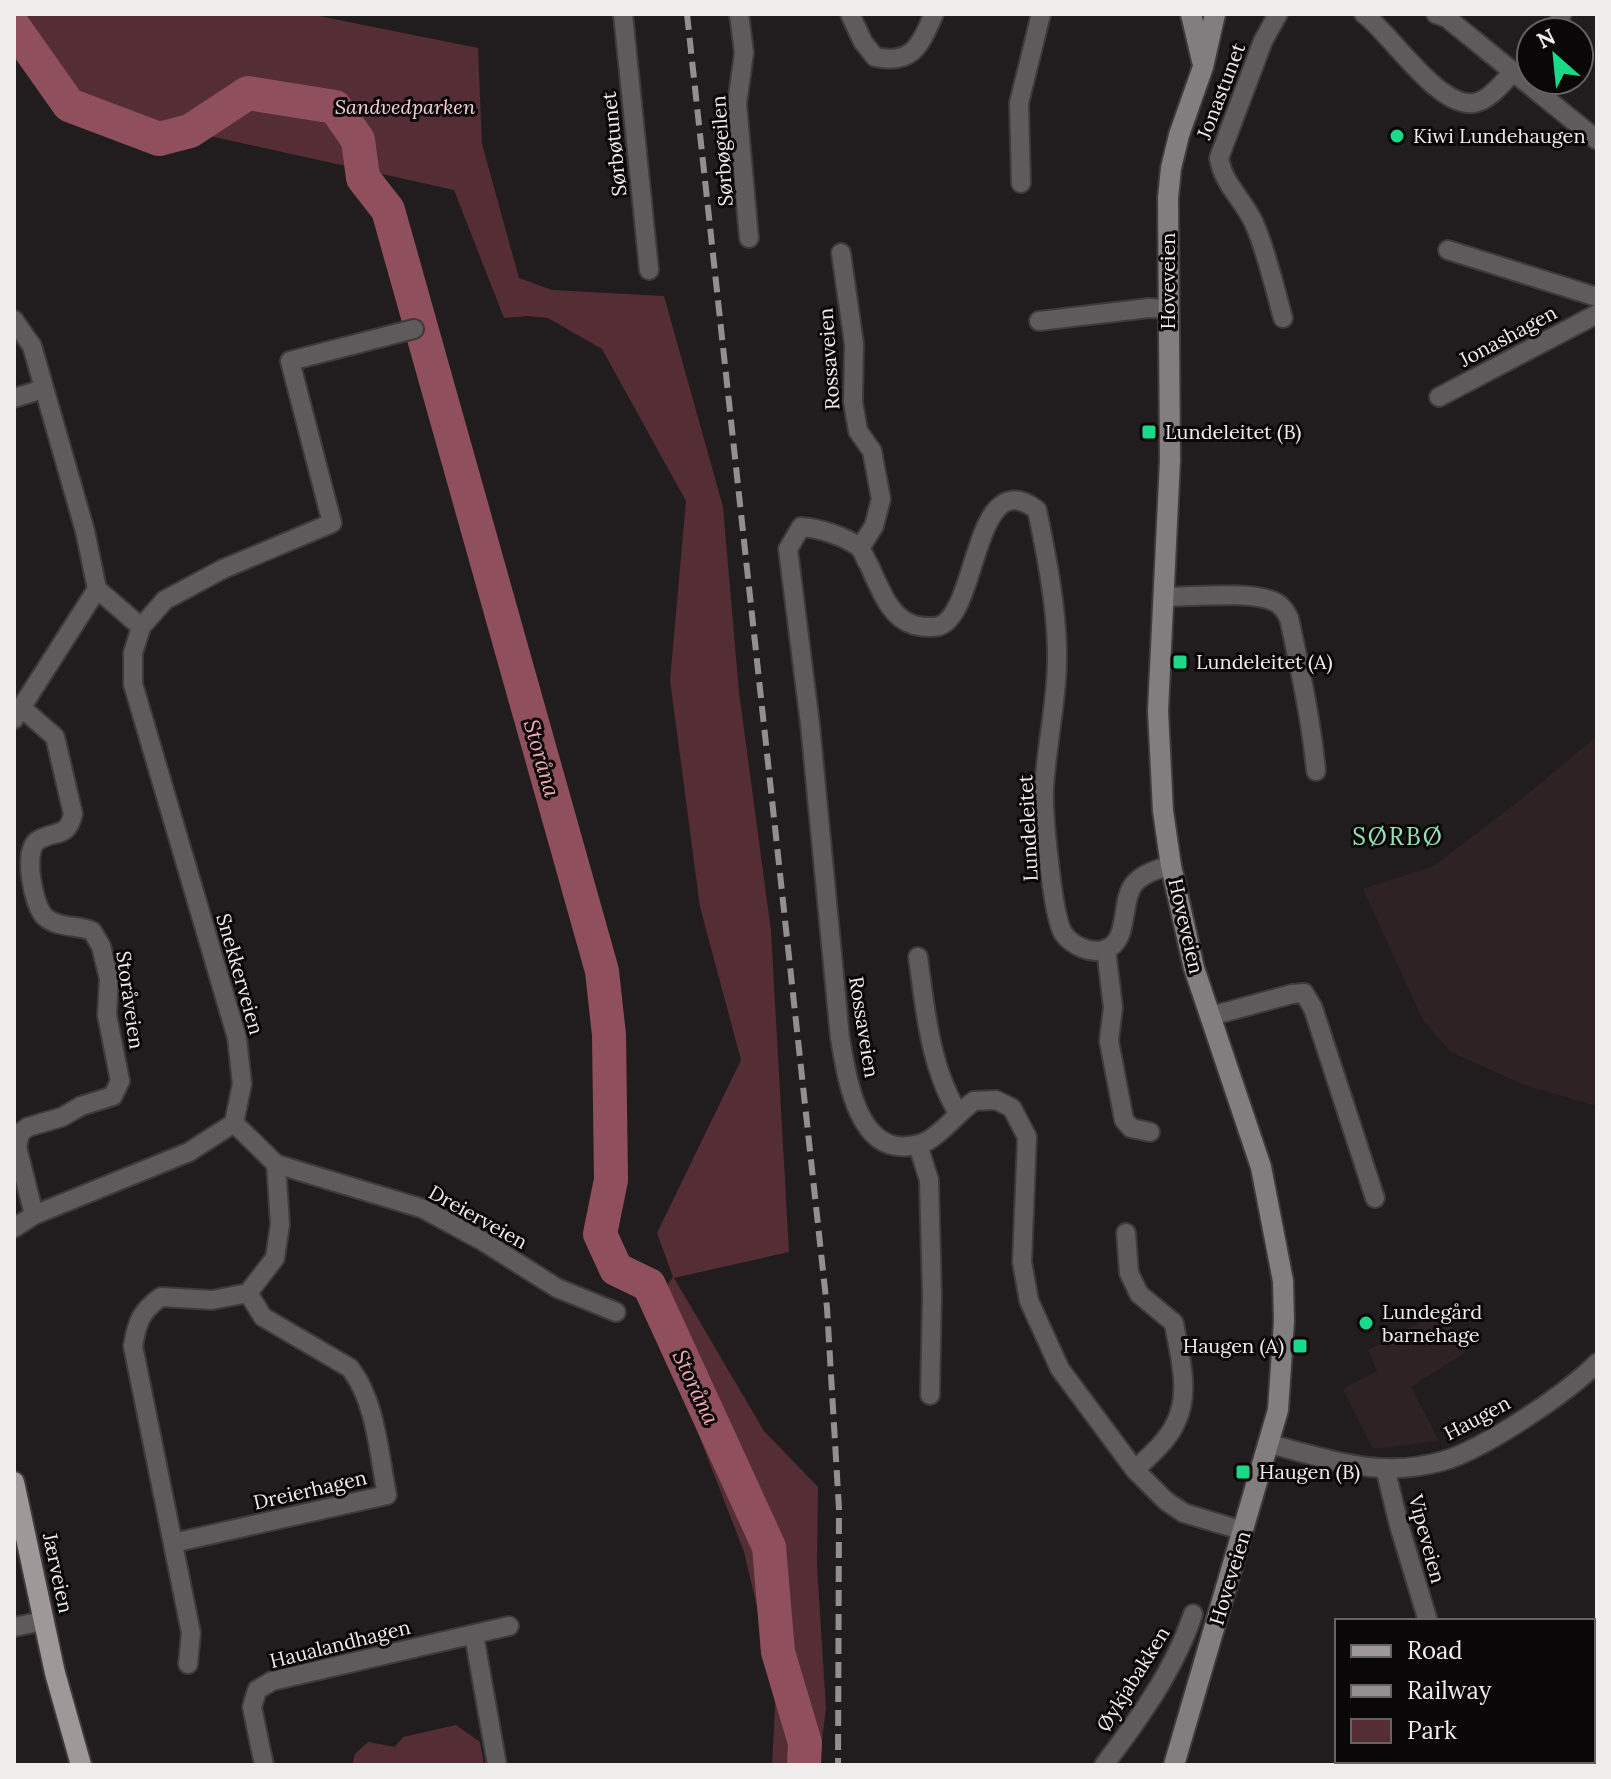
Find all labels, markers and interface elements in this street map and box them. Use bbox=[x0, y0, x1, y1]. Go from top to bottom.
north arrow bbox=[1515, 16, 1595, 96]
text: N bbox=[1532, 22, 1560, 55]
street label: Jonastunet bbox=[1190, 39, 1250, 143]
street label: Sørbøtunet bbox=[596, 90, 631, 198]
park label: Sandvedparken bbox=[335, 94, 476, 119]
street label: Sørbøgeilen bbox=[705, 95, 738, 207]
place label: Kiwi Lundehaugen bbox=[1413, 123, 1586, 148]
marker: Kiwi Lundehaugen bbox=[1388, 127, 1406, 145]
street label: Hoveveien bbox=[1155, 233, 1180, 329]
street label: Jonashagen bbox=[1454, 299, 1561, 372]
street label: Rossaveien bbox=[812, 307, 845, 411]
place label: Lundeleitet (B) bbox=[1165, 419, 1301, 445]
marker: Lundeleitet (B) bbox=[1140, 423, 1158, 441]
place label: Lundeleitet (A) bbox=[1196, 649, 1333, 675]
marker: Lundeleitet (A) bbox=[1171, 653, 1189, 671]
water label: Storåna bbox=[518, 716, 567, 801]
street label: Lundeleitet bbox=[1012, 774, 1043, 882]
district label: SØRBØ bbox=[1352, 821, 1444, 852]
street label: Hoveveien bbox=[1163, 876, 1210, 976]
street label: Snekkerveien bbox=[211, 911, 270, 1037]
street label: Storåveien bbox=[111, 949, 150, 1051]
street label: Rossaveien bbox=[844, 975, 885, 1079]
street label: Dreierveien bbox=[425, 1179, 532, 1254]
place label: Lundegård barnehage bbox=[1382, 1299, 1482, 1347]
marker: Lundegård barnehage bbox=[1357, 1314, 1375, 1332]
place label: Haugen (A) bbox=[1183, 1333, 1284, 1359]
marker: Haugen (A) bbox=[1291, 1337, 1309, 1355]
water label: Storåna bbox=[667, 1345, 726, 1430]
street label: Haugen bbox=[1439, 1390, 1514, 1445]
place label: Haugen (B) bbox=[1259, 1459, 1360, 1485]
marker: Haugen (B) bbox=[1234, 1463, 1252, 1481]
street label: Dreierhagen bbox=[251, 1464, 369, 1515]
street label: Vipeveien bbox=[1403, 1491, 1451, 1586]
street label: Hoveveien bbox=[1203, 1528, 1256, 1628]
street label: Jærveien bbox=[38, 1530, 79, 1615]
street label: Haualandhagen bbox=[267, 1614, 413, 1673]
legend bbox=[1335, 1619, 1595, 1763]
street label: Øykjabakken bbox=[1090, 1622, 1175, 1736]
text: Road bbox=[1407, 1635, 1463, 1666]
text: Railway bbox=[1407, 1675, 1492, 1706]
text: Park bbox=[1407, 1715, 1457, 1746]

